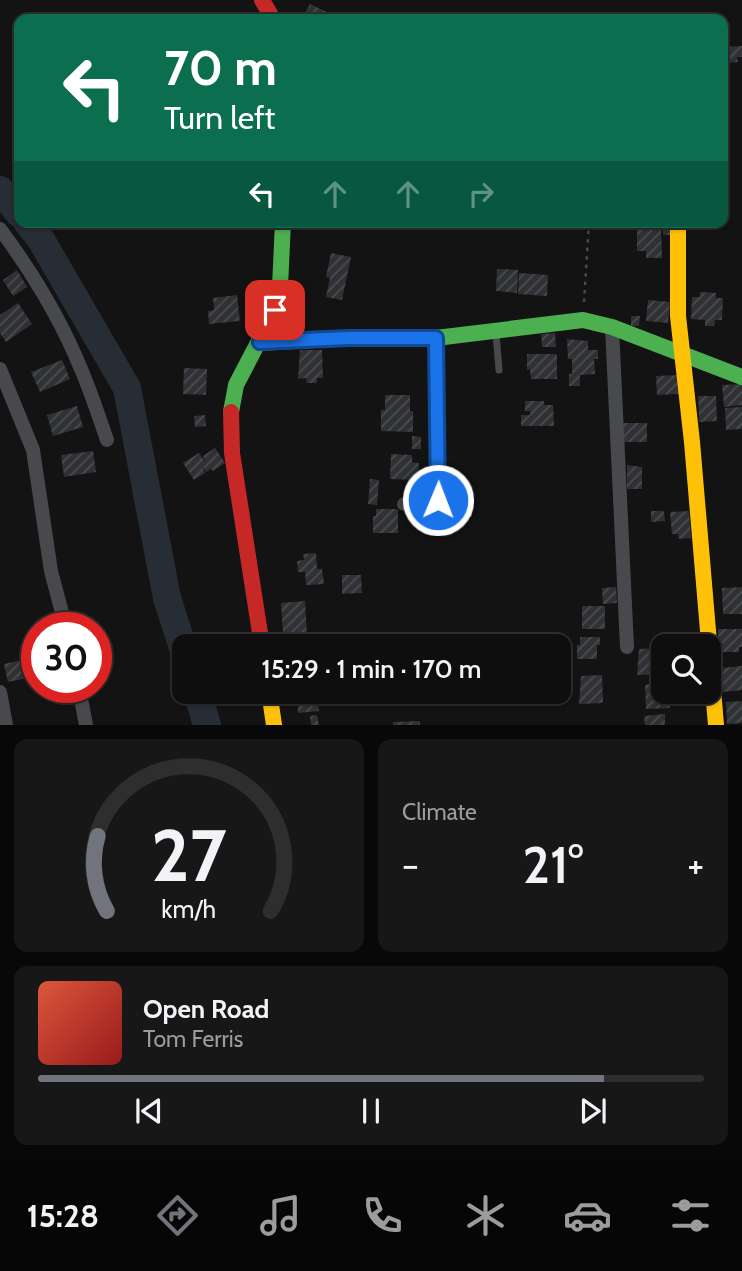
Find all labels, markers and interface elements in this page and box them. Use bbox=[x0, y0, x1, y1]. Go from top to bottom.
text: 70 m bbox=[164, 38, 277, 97]
icon: left bbox=[49, 42, 140, 133]
text: Turn left bbox=[164, 98, 275, 137]
icon: left bbox=[243, 175, 281, 213]
icon: ahead bbox=[316, 175, 354, 213]
icon: ahead bbox=[389, 175, 427, 213]
icon: right bbox=[462, 175, 500, 213]
pin bbox=[245, 280, 305, 340]
icon: arrive bbox=[256, 291, 294, 329]
position arrow bbox=[401, 463, 475, 537]
speed limit sign: 30 bbox=[21, 612, 112, 703]
map controls bbox=[651, 634, 721, 704]
button: search bbox=[651, 634, 721, 704]
text: 15:29 · 1 min · 170 m bbox=[262, 653, 481, 685]
text: Climate bbox=[402, 798, 477, 826]
text: 27 bbox=[151, 812, 227, 900]
text: 21° bbox=[523, 833, 583, 896]
text: − bbox=[402, 841, 419, 888]
text: + bbox=[687, 841, 704, 888]
text: km/h bbox=[162, 894, 216, 924]
text: Open Road bbox=[143, 993, 269, 1025]
text: Tom Ferris bbox=[143, 1025, 243, 1053]
icon: previous bbox=[130, 1092, 168, 1130]
icon: pause bbox=[352, 1092, 390, 1130]
icon: next bbox=[574, 1092, 612, 1130]
icon: directions bbox=[153, 1191, 202, 1240]
icon: music bbox=[256, 1191, 305, 1240]
icon: phone bbox=[358, 1191, 407, 1240]
icon: climate bbox=[461, 1191, 510, 1240]
icon: car bbox=[563, 1191, 612, 1240]
icon: filters bbox=[666, 1191, 715, 1240]
text: 15:28 bbox=[27, 1196, 99, 1235]

